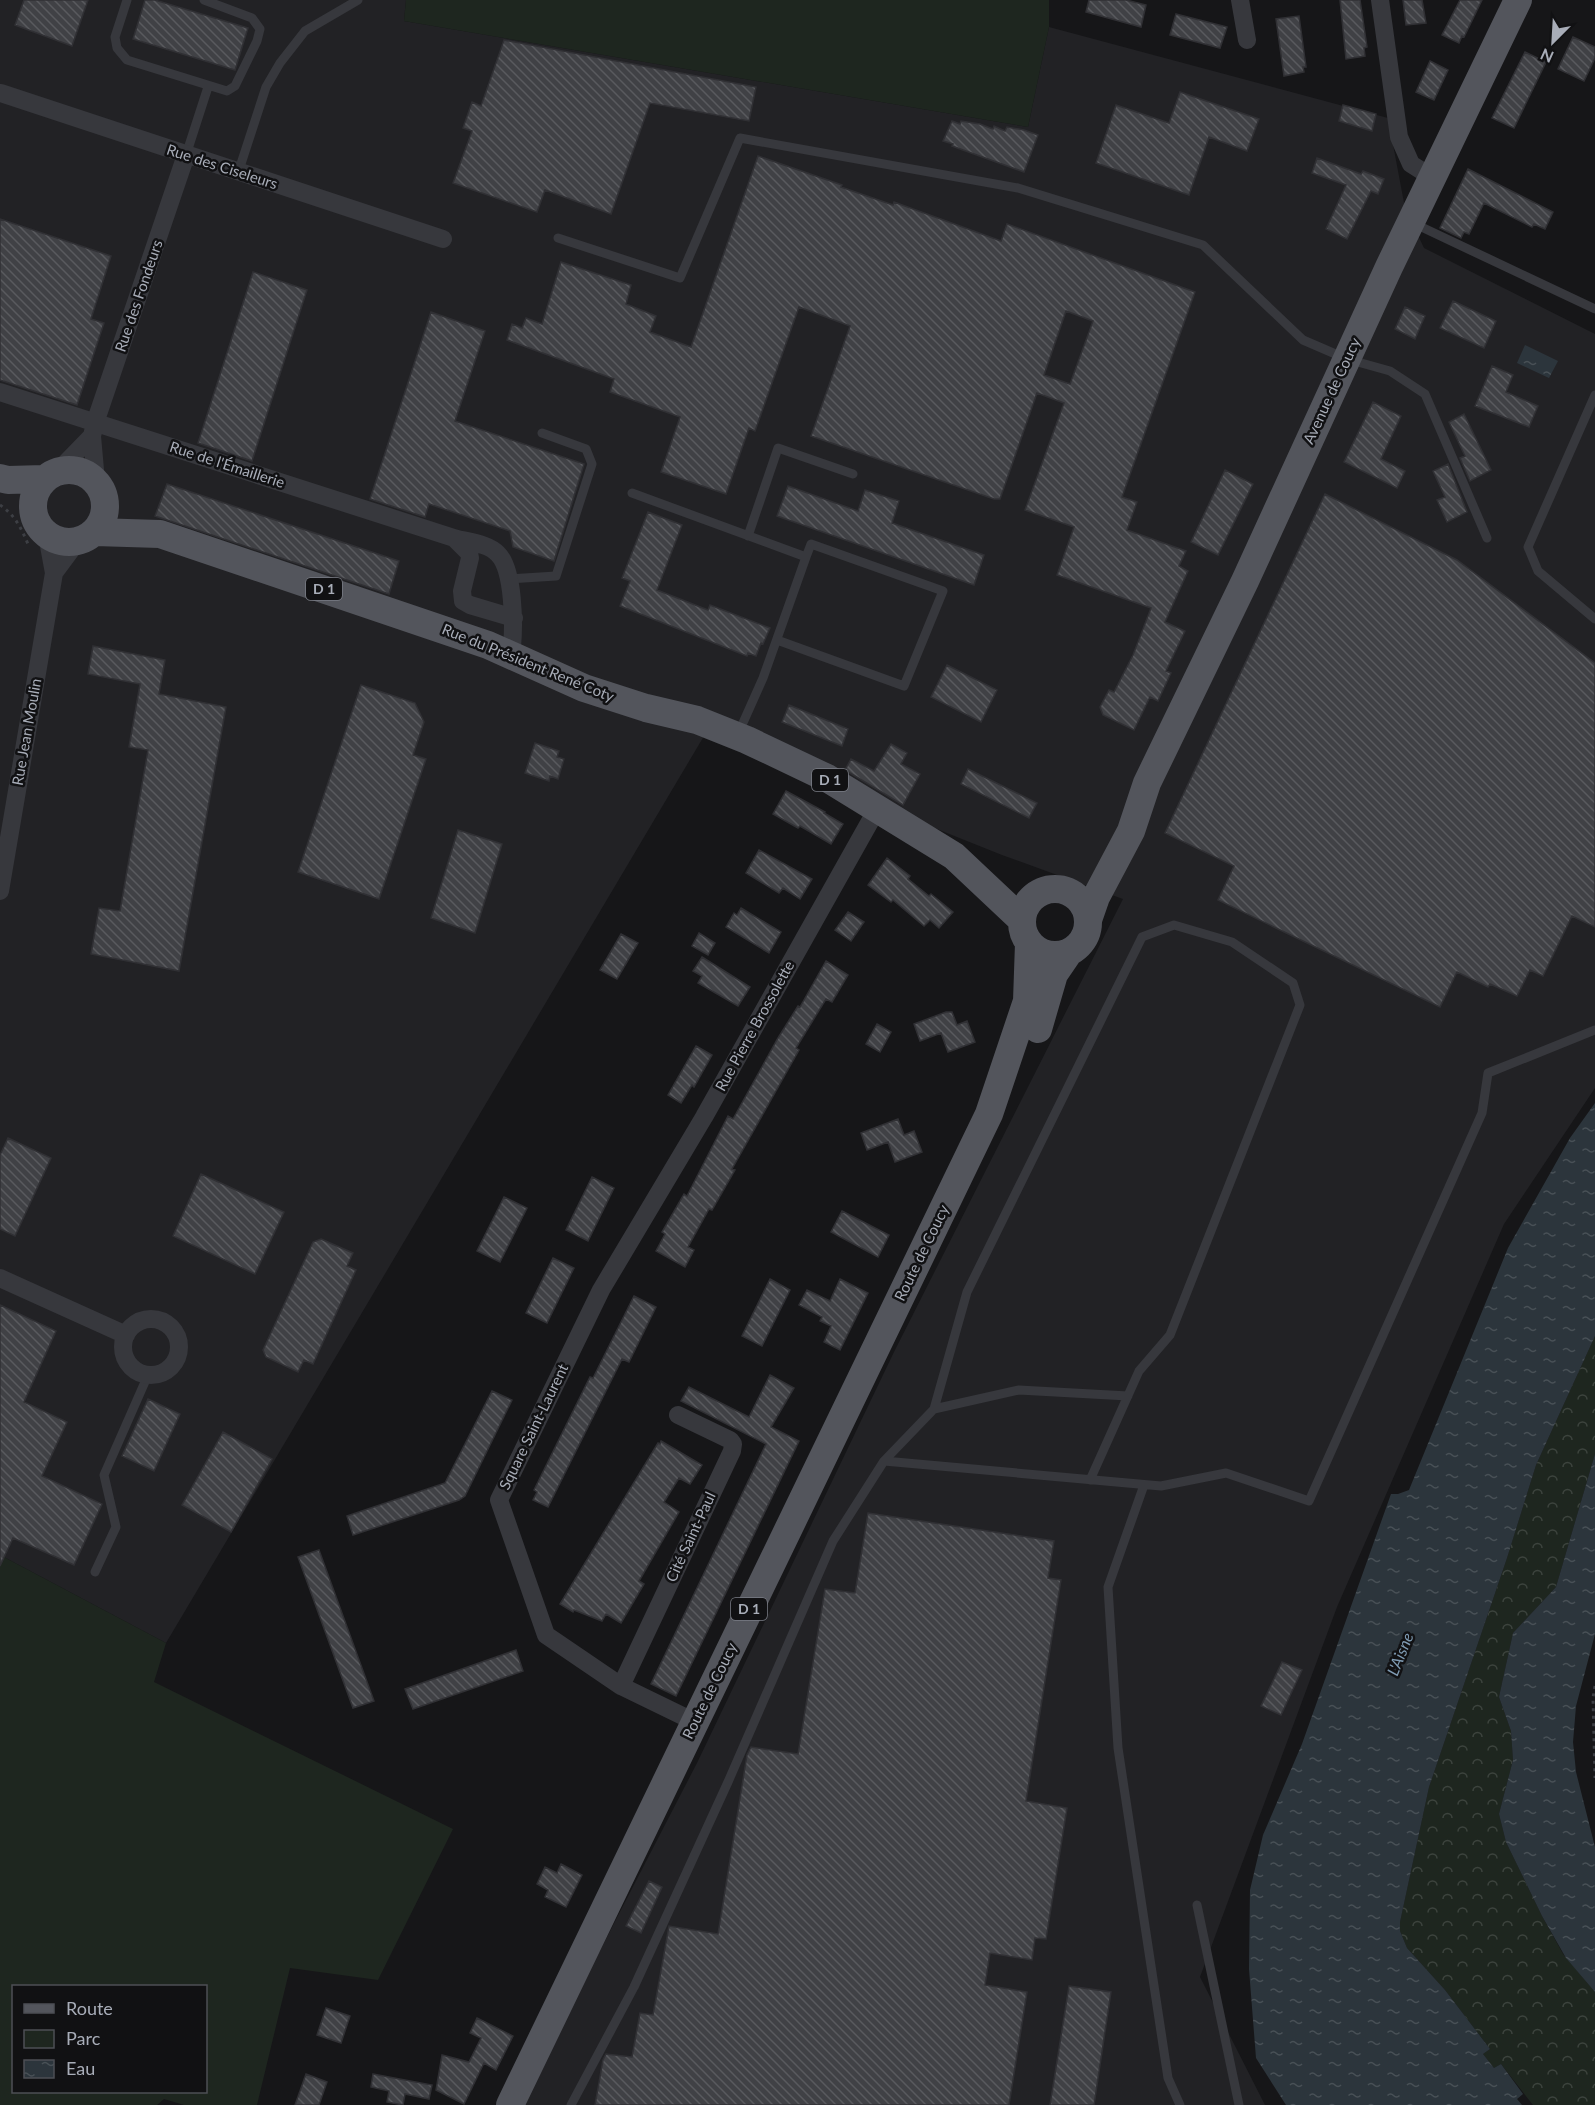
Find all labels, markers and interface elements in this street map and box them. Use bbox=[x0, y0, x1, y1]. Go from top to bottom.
north arrow bbox=[1523, 12, 1583, 72]
text: N bbox=[1537, 45, 1556, 67]
street label: Rue des Ciseleurs bbox=[165, 140, 280, 192]
street label: Rue des Fondeurs bbox=[110, 237, 166, 354]
street label: Avenue de Coucy bbox=[1299, 334, 1364, 447]
street label: Rue de l'Émaillerie bbox=[168, 437, 287, 491]
road number: D 1 bbox=[306, 578, 342, 600]
street label: Rue du Président René Coty bbox=[440, 619, 617, 705]
street label: Rue Jean Moulin bbox=[8, 677, 44, 787]
road number: D 1 bbox=[812, 769, 848, 791]
street label: Rue Pierre Brossolette bbox=[711, 957, 797, 1094]
street label: Route de Coucy bbox=[890, 1201, 952, 1304]
street label: Square Saint-Laurent bbox=[495, 1360, 572, 1492]
street label: Cité Saint-Paul bbox=[661, 1489, 719, 1584]
road number: D 1 bbox=[731, 1598, 767, 1620]
water label: L'Aisne bbox=[1382, 1629, 1417, 1678]
street label: Route de Coucy bbox=[678, 1639, 740, 1742]
legend bbox=[12, 1985, 207, 2093]
text: Route bbox=[66, 1997, 113, 2019]
text: Parc bbox=[66, 2027, 101, 2049]
text: Eau bbox=[66, 2057, 95, 2079]

